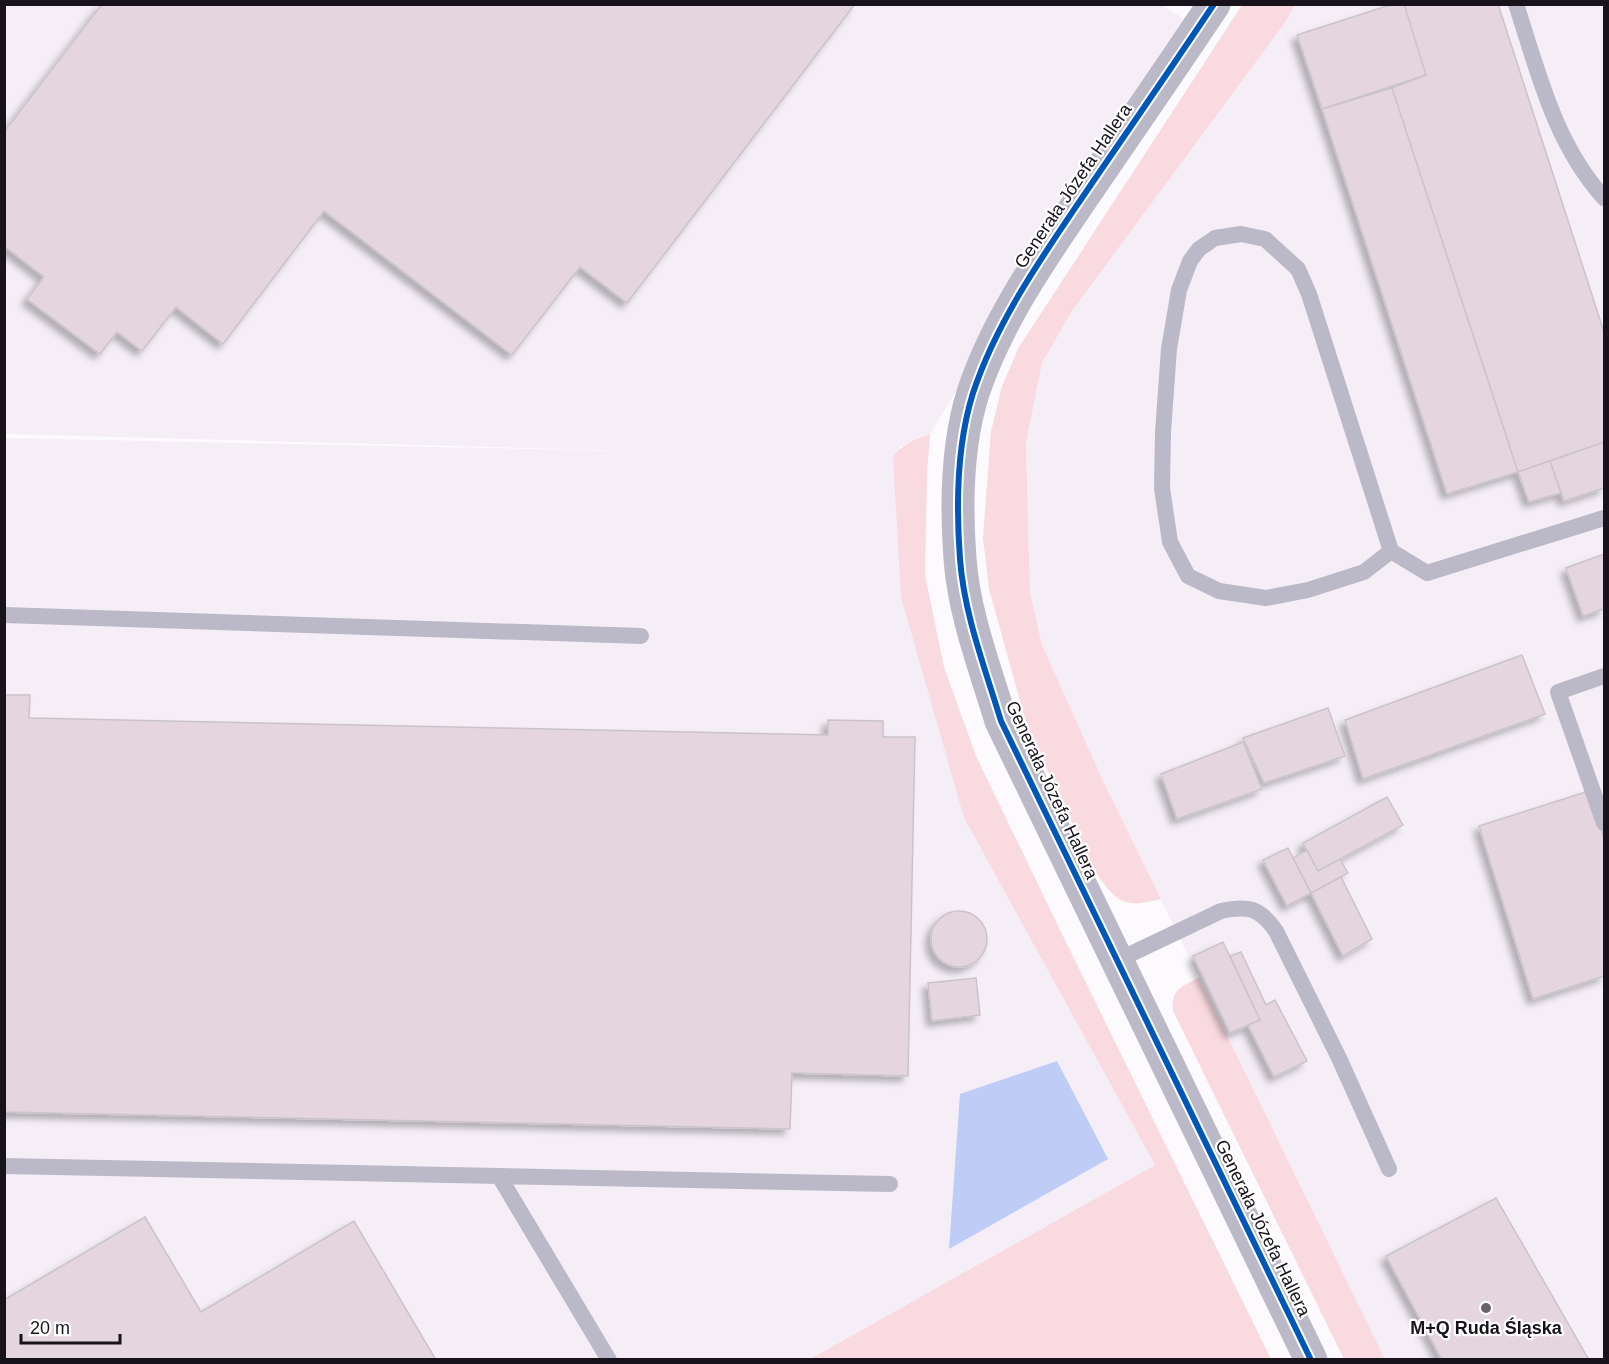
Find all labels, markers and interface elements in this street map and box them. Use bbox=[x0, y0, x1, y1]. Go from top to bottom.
street label: Generała Józefa Hallera bbox=[1010, 99, 1136, 272]
street label: Generała Józefa Hallera bbox=[1002, 698, 1102, 883]
street label: Generała Józefa Hallera bbox=[1211, 1136, 1315, 1321]
marker: M+Q Ruda Śląska bbox=[1479, 1301, 1493, 1315]
scale bar bbox=[21, 1307, 120, 1345]
place label: M+Q Ruda Śląska bbox=[1410, 1317, 1563, 1338]
text: 20 m bbox=[30, 1318, 70, 1338]

